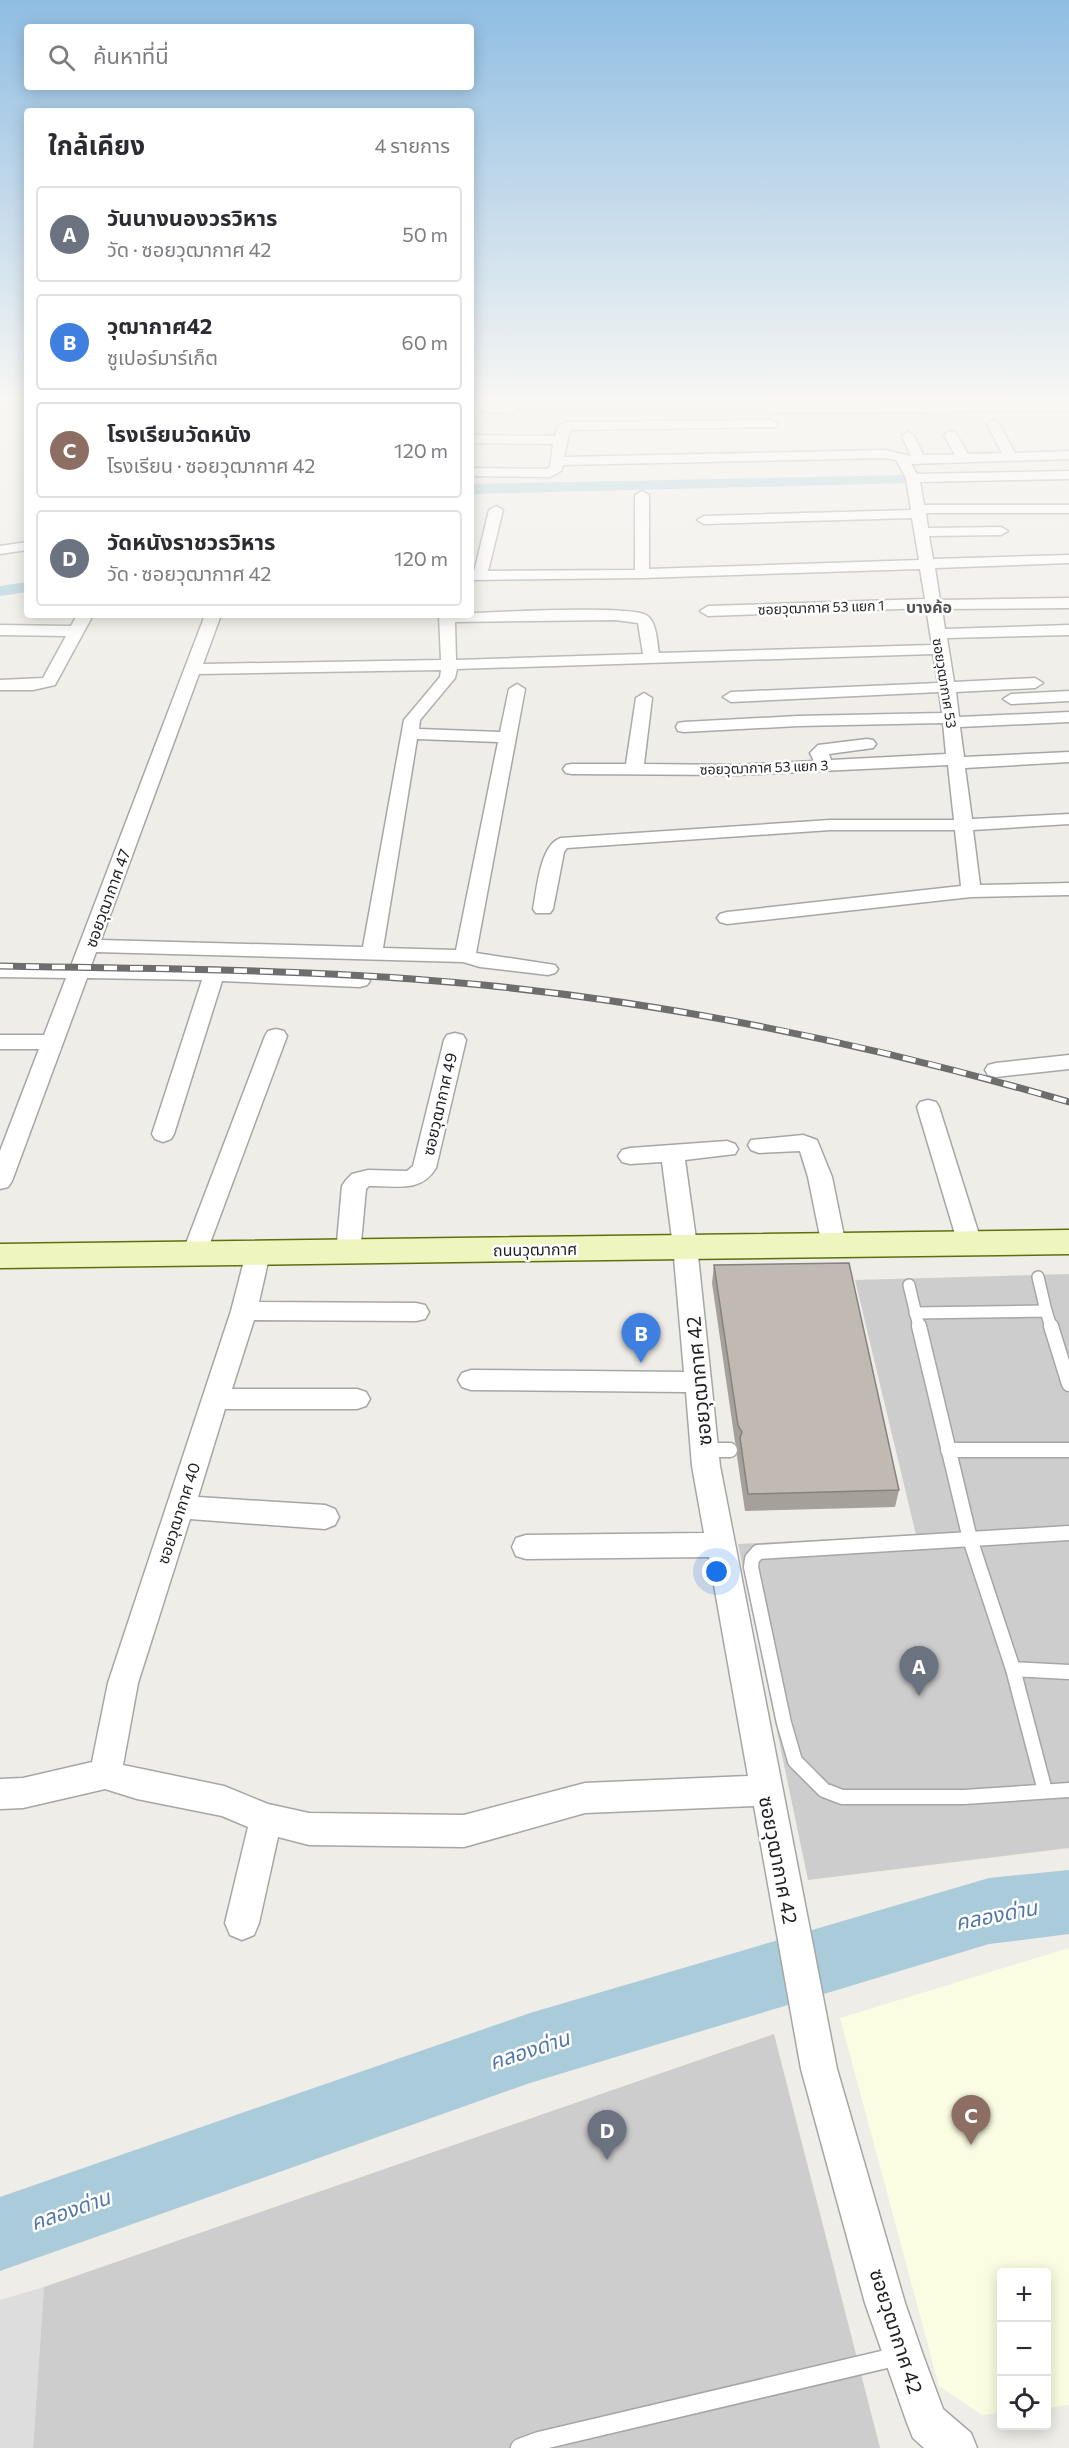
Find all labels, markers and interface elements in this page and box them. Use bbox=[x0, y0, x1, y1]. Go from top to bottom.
search box bbox=[24, 24, 474, 90]
icon: search bbox=[45, 41, 78, 74]
text: ค้นหาที่นี่ bbox=[93, 42, 169, 69]
text: ใกล้เคียง bbox=[48, 129, 145, 160]
text: 4 รายการ bbox=[375, 133, 450, 157]
text: วันนางนองวรวิหาร bbox=[107, 204, 277, 231]
text: A bbox=[62, 222, 77, 246]
text: 50 m bbox=[402, 222, 448, 246]
text: วัด · ซอยวุฒากาศ 42 bbox=[107, 237, 271, 261]
text: วุฒากาศ42 bbox=[107, 312, 212, 339]
text: B bbox=[63, 330, 76, 354]
text: 60 m bbox=[402, 330, 448, 354]
text: ซูเปอร์มาร์เก็ต bbox=[107, 345, 218, 369]
text: โรงเรียนวัดหนัง bbox=[107, 420, 251, 447]
text: C bbox=[63, 438, 76, 462]
text: 120 m bbox=[394, 438, 448, 462]
text: โรงเรียน · ซอยวุฒากาศ 42 bbox=[107, 453, 315, 477]
text: วัดหนังราชวรวิหาร bbox=[107, 528, 276, 555]
text: D bbox=[62, 546, 77, 570]
text: 120 m bbox=[394, 546, 448, 570]
text: วัด · ซอยวุฒากาศ 42 bbox=[107, 561, 271, 585]
street label: ซอยวุฒากาศ 53 แยก 1 bbox=[757, 596, 885, 619]
district label: บางค้อ bbox=[906, 597, 952, 616]
street label: ซอยวุฒากาศ 53 bbox=[929, 637, 961, 729]
street label: ซอยวุฒากาศ 53 แยก 3 bbox=[699, 756, 829, 779]
street label: ซอยวุฒากาศ 47 bbox=[80, 846, 135, 950]
street label: ซอยวุฒากาศ 49 bbox=[418, 1051, 461, 1157]
street label: ถนนวุฒากาศ bbox=[493, 1239, 577, 1260]
pin: B bbox=[622, 1314, 660, 1363]
street label: ซอยวุฒากาศ 42 bbox=[680, 1315, 717, 1447]
street label: ซอยวุฒากาศ 40 bbox=[153, 1460, 204, 1566]
your location bbox=[702, 1557, 731, 1586]
pin: A bbox=[900, 1646, 938, 1696]
street label: ซอยวุฒากาศ 42 bbox=[754, 1794, 803, 1926]
water label: คลองด่าน bbox=[953, 1894, 1040, 1934]
water label: คลองด่าน bbox=[486, 2024, 573, 2074]
pin: C bbox=[952, 2096, 990, 2145]
pin: D bbox=[588, 2110, 626, 2160]
water label: คลองด่าน bbox=[27, 2183, 114, 2234]
street label: ซอยวุฒากาศ 42 bbox=[865, 2266, 928, 2397]
map controls bbox=[997, 2268, 1051, 2430]
button: + bbox=[997, 2268, 1051, 2322]
button: − bbox=[997, 2322, 1051, 2376]
button: locate bbox=[997, 2376, 1051, 2430]

